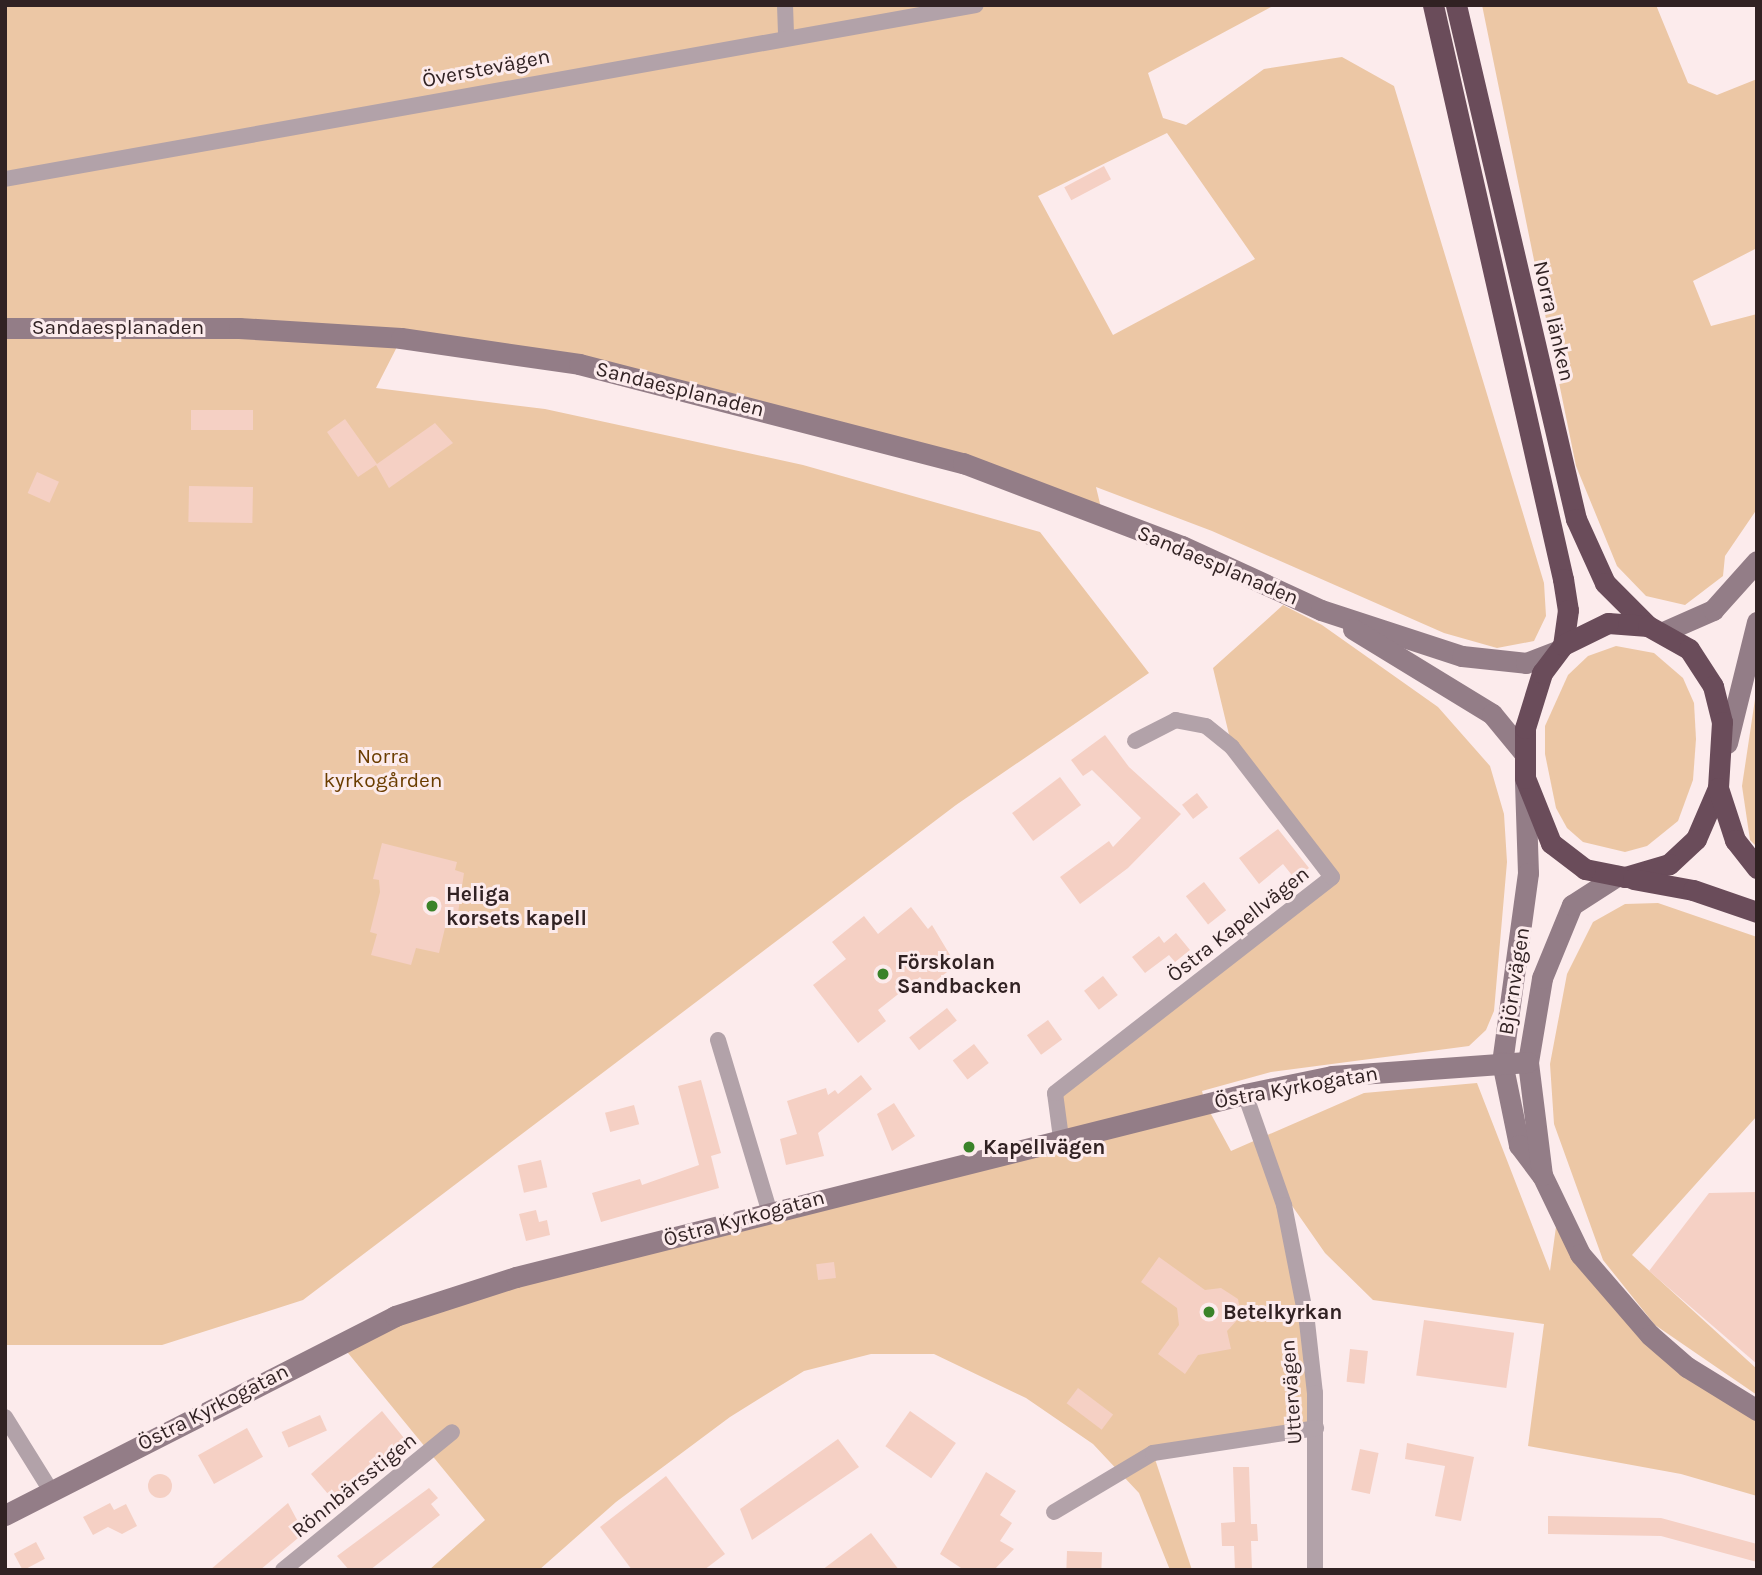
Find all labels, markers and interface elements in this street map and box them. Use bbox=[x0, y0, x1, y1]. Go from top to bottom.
street label: Överstevägen bbox=[420, 43, 552, 93]
street label: Norra länken bbox=[1528, 258, 1580, 384]
street label: Sandaesplanaden bbox=[32, 314, 204, 340]
street label: Sandaesplanaden bbox=[593, 356, 767, 422]
street label: Sandaesplanaden bbox=[1134, 520, 1302, 610]
park label: Norra kyrkogården bbox=[323, 743, 443, 793]
street label: Östra Kapellvägen bbox=[1162, 861, 1314, 987]
place label: Heliga korsets kapell bbox=[446, 881, 587, 931]
marker: Heliga korsets kapell bbox=[424, 898, 440, 914]
street label: Björnvägen bbox=[1493, 925, 1535, 1037]
place label: Förskolan Sandbacken bbox=[897, 949, 1022, 999]
marker: Förskolan Sandbacken bbox=[875, 966, 891, 982]
street label: Östra Kyrkogatan bbox=[1212, 1060, 1380, 1114]
place label: Kapellvägen bbox=[983, 1134, 1105, 1160]
marker: Kapellvägen bbox=[961, 1139, 977, 1155]
street label: Östra Kyrkogatan bbox=[661, 1184, 827, 1252]
place label: Betelkyrkan bbox=[1223, 1299, 1342, 1325]
marker: Betelkyrkan bbox=[1201, 1304, 1217, 1320]
street label: Uttervägen bbox=[1275, 1339, 1307, 1445]
street label: Östra Kyrkogatan bbox=[134, 1358, 292, 1456]
street label: Rönnbärsstigen bbox=[287, 1427, 421, 1543]

